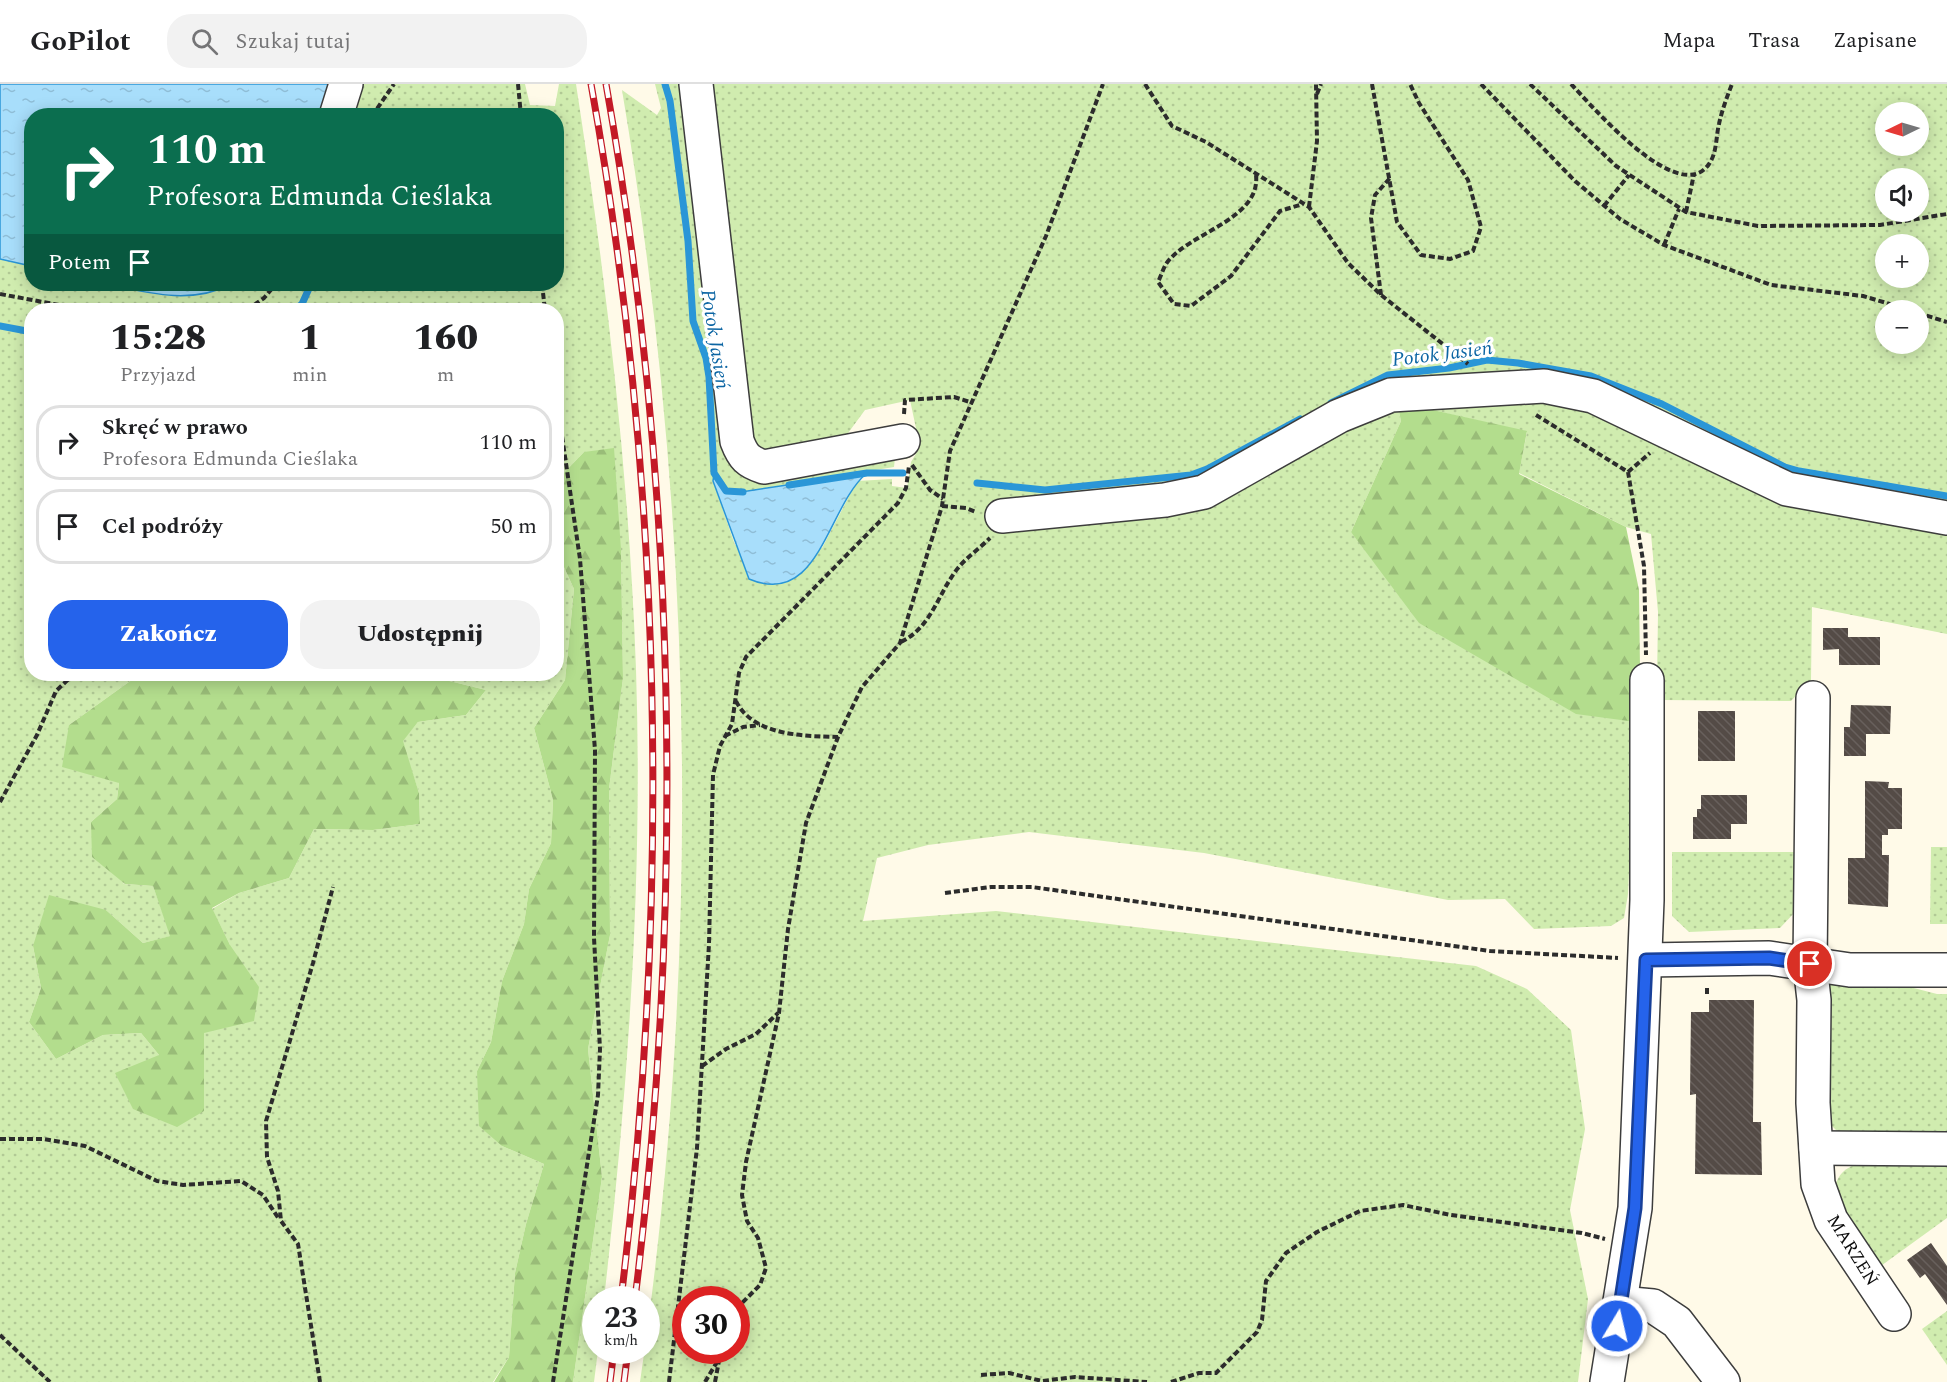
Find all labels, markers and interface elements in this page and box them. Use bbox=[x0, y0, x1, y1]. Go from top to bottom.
search box bbox=[167, 14, 587, 68]
text: GoPilot bbox=[30, 20, 131, 63]
icon: search bbox=[188, 25, 221, 58]
text: Szukaj tutaj bbox=[236, 25, 351, 58]
text: Mapa bbox=[1663, 25, 1715, 57]
text: Trasa bbox=[1748, 25, 1800, 57]
text: Zapisane bbox=[1833, 25, 1917, 57]
north arrow bbox=[1875, 102, 1929, 156]
map controls bbox=[1875, 102, 1929, 354]
text: 110 m bbox=[147, 119, 266, 182]
icon: right bbox=[48, 132, 126, 210]
button: sound bbox=[1875, 168, 1929, 222]
text: Profesora Edmunda Cieślaka bbox=[147, 176, 492, 218]
button: + bbox=[1875, 234, 1929, 288]
text: Potem bbox=[48, 246, 111, 279]
icon: arrive bbox=[123, 246, 156, 279]
water label: Potok Jasień bbox=[692, 287, 738, 392]
button: − bbox=[1875, 300, 1929, 354]
text: 15:28 bbox=[110, 311, 206, 366]
text: 1 bbox=[299, 311, 321, 366]
text: 160 bbox=[413, 311, 478, 366]
water label: Potok Jasień bbox=[1390, 333, 1495, 375]
text: Przyjazd bbox=[120, 360, 196, 390]
text: min bbox=[292, 360, 327, 390]
text: m bbox=[437, 360, 454, 390]
text: Skręć w prawo bbox=[102, 411, 248, 444]
icon: right bbox=[51, 426, 84, 459]
text: 110 m bbox=[480, 426, 537, 459]
text: Profesora Edmunda Cieślaka bbox=[102, 444, 358, 474]
icon: arrive bbox=[51, 510, 84, 543]
text: Cel podróży bbox=[102, 510, 222, 543]
text: 50 m bbox=[491, 510, 537, 543]
button: Zakończ bbox=[48, 600, 288, 669]
button: Udostępnij bbox=[300, 600, 540, 669]
pin bbox=[1784, 938, 1835, 989]
icon: arrive bbox=[1793, 947, 1826, 980]
street label: MARZEŃ bbox=[1820, 1209, 1885, 1291]
speed limit sign: 30 bbox=[672, 1286, 750, 1364]
position arrow bbox=[1585, 1294, 1649, 1358]
text: 23 bbox=[604, 1295, 638, 1341]
text: km/h bbox=[604, 1329, 638, 1352]

